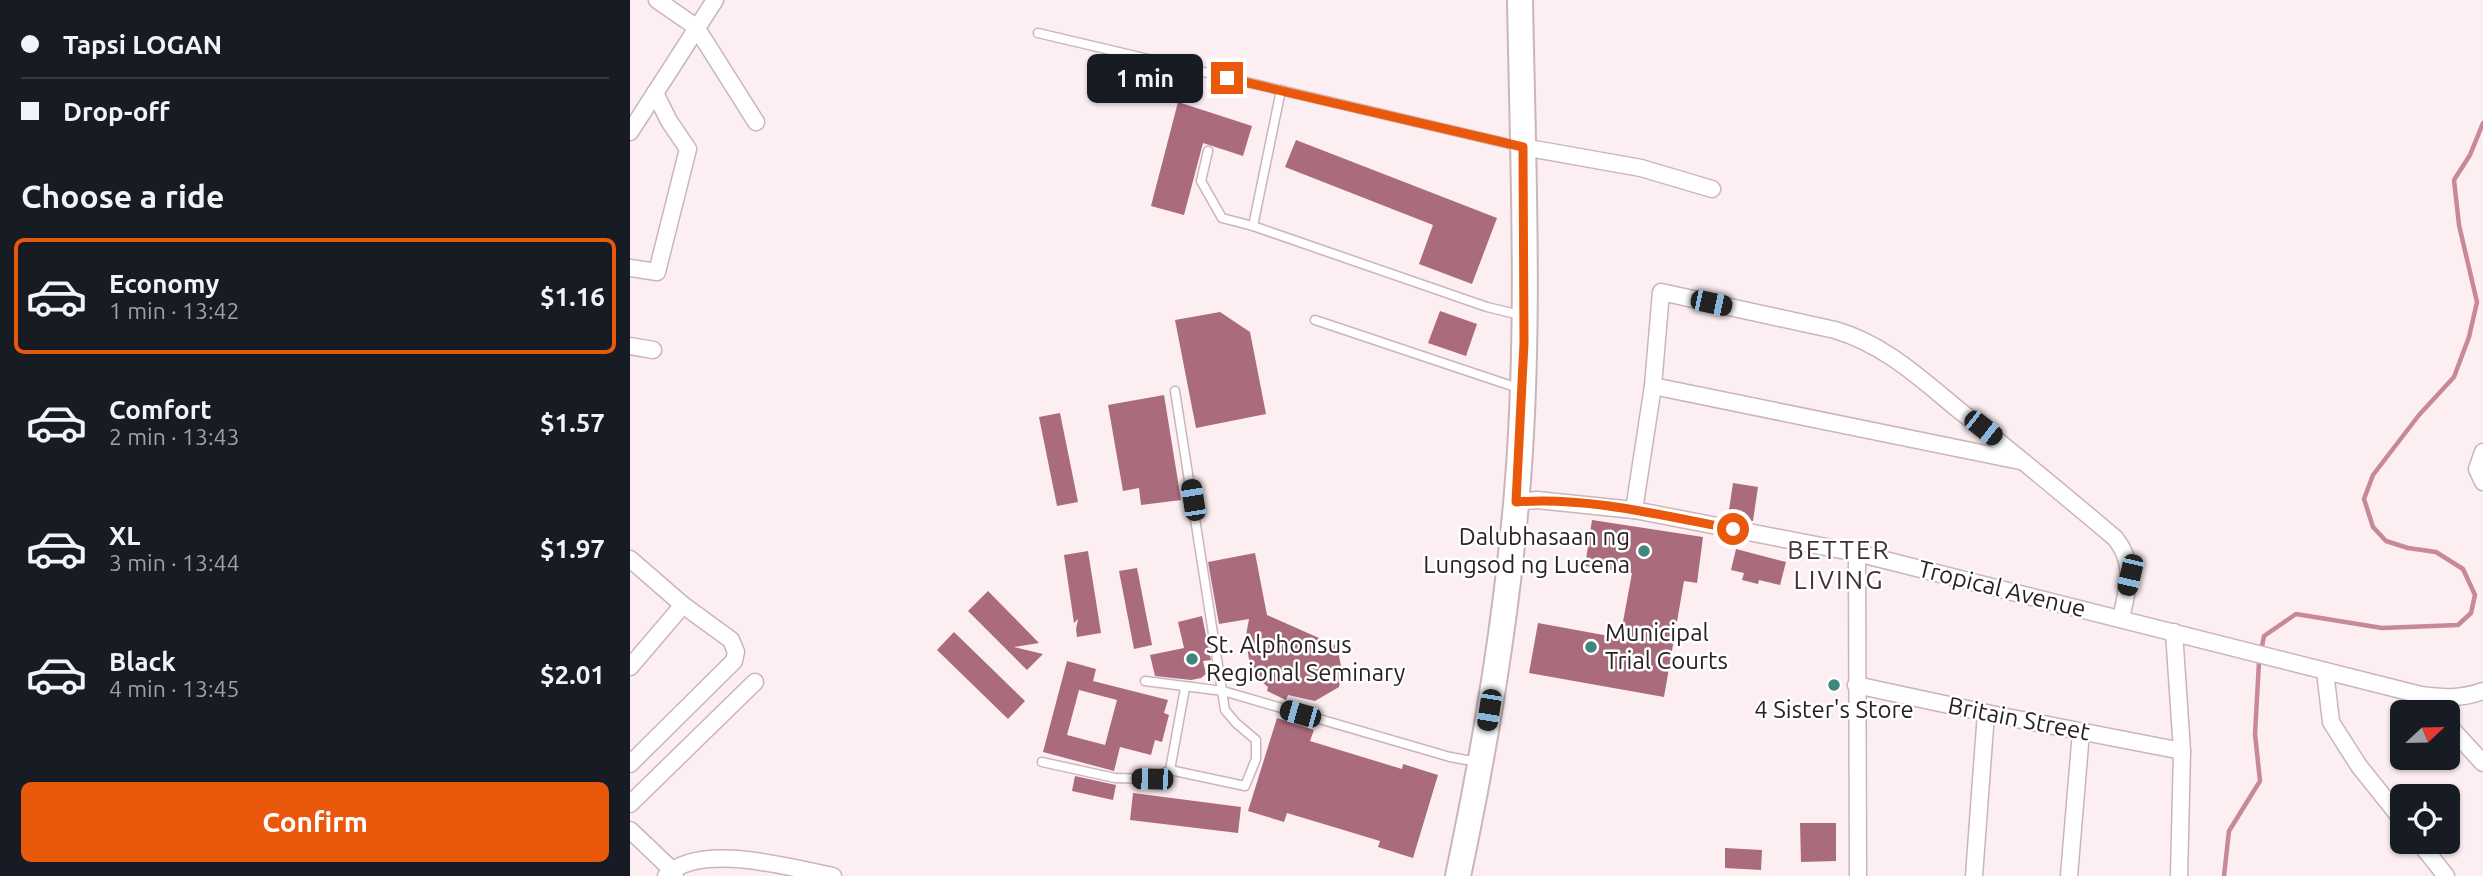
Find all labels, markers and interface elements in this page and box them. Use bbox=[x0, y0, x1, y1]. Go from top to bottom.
text: Tapsi LOGAN bbox=[63, 30, 222, 59]
callout: 1 min bbox=[1087, 54, 1202, 102]
route end bbox=[1211, 62, 1243, 94]
text: 1 min bbox=[1116, 66, 1174, 91]
text: Drop-off bbox=[63, 97, 170, 126]
text: Choose a ride bbox=[21, 178, 224, 214]
icon: car bbox=[25, 265, 88, 328]
text: Economy bbox=[109, 269, 219, 298]
text: $1.16 bbox=[540, 282, 605, 311]
car bbox=[1689, 288, 1734, 318]
text: 1 min · 13:42 bbox=[109, 298, 240, 323]
icon: car bbox=[25, 391, 88, 454]
text: Comfort bbox=[109, 395, 212, 424]
car bbox=[1960, 407, 2007, 449]
text: $1.57 bbox=[540, 408, 605, 437]
text: 2 min · 13:43 bbox=[109, 424, 240, 449]
car bbox=[1180, 478, 1207, 522]
route start bbox=[1717, 513, 1749, 545]
icon: car bbox=[25, 517, 88, 580]
text: XL bbox=[109, 521, 140, 550]
place label: Dalubhasaan ng Lungsod ng Lucena bbox=[1423, 523, 1630, 578]
text: $1.97 bbox=[540, 534, 605, 563]
district label: BETTER LIVING bbox=[1787, 535, 1891, 594]
marker: Dalubhasaan ng Lungsod ng Lucena bbox=[1636, 543, 1652, 559]
text: 3 min · 13:44 bbox=[109, 550, 240, 575]
car bbox=[2116, 552, 2145, 598]
street label: Tropical Avenue bbox=[1916, 555, 2089, 622]
place label: Municipal Trial Courts bbox=[1605, 619, 1728, 674]
place label: St. Alphonsus Regional Seminary bbox=[1206, 631, 1406, 686]
marker: Municipal Trial Courts bbox=[1583, 639, 1599, 655]
icon: car bbox=[25, 643, 88, 706]
text: Black bbox=[109, 647, 176, 676]
marker: St. Alphonsus Regional Seminary bbox=[1184, 651, 1200, 667]
text: $2.01 bbox=[540, 660, 605, 689]
text: 4 min · 13:45 bbox=[109, 676, 240, 701]
marker: 4 Sister's Store bbox=[1826, 677, 1842, 693]
car bbox=[1476, 688, 1503, 732]
street label: Britain Street bbox=[1946, 692, 2093, 746]
place label: 4 Sister's Store bbox=[1754, 696, 1914, 723]
car bbox=[1277, 698, 1324, 730]
north arrow bbox=[2390, 700, 2460, 770]
map controls bbox=[2390, 700, 2460, 854]
car bbox=[1131, 768, 1174, 790]
button: Confirm bbox=[21, 782, 609, 862]
button: locate bbox=[2390, 784, 2460, 854]

